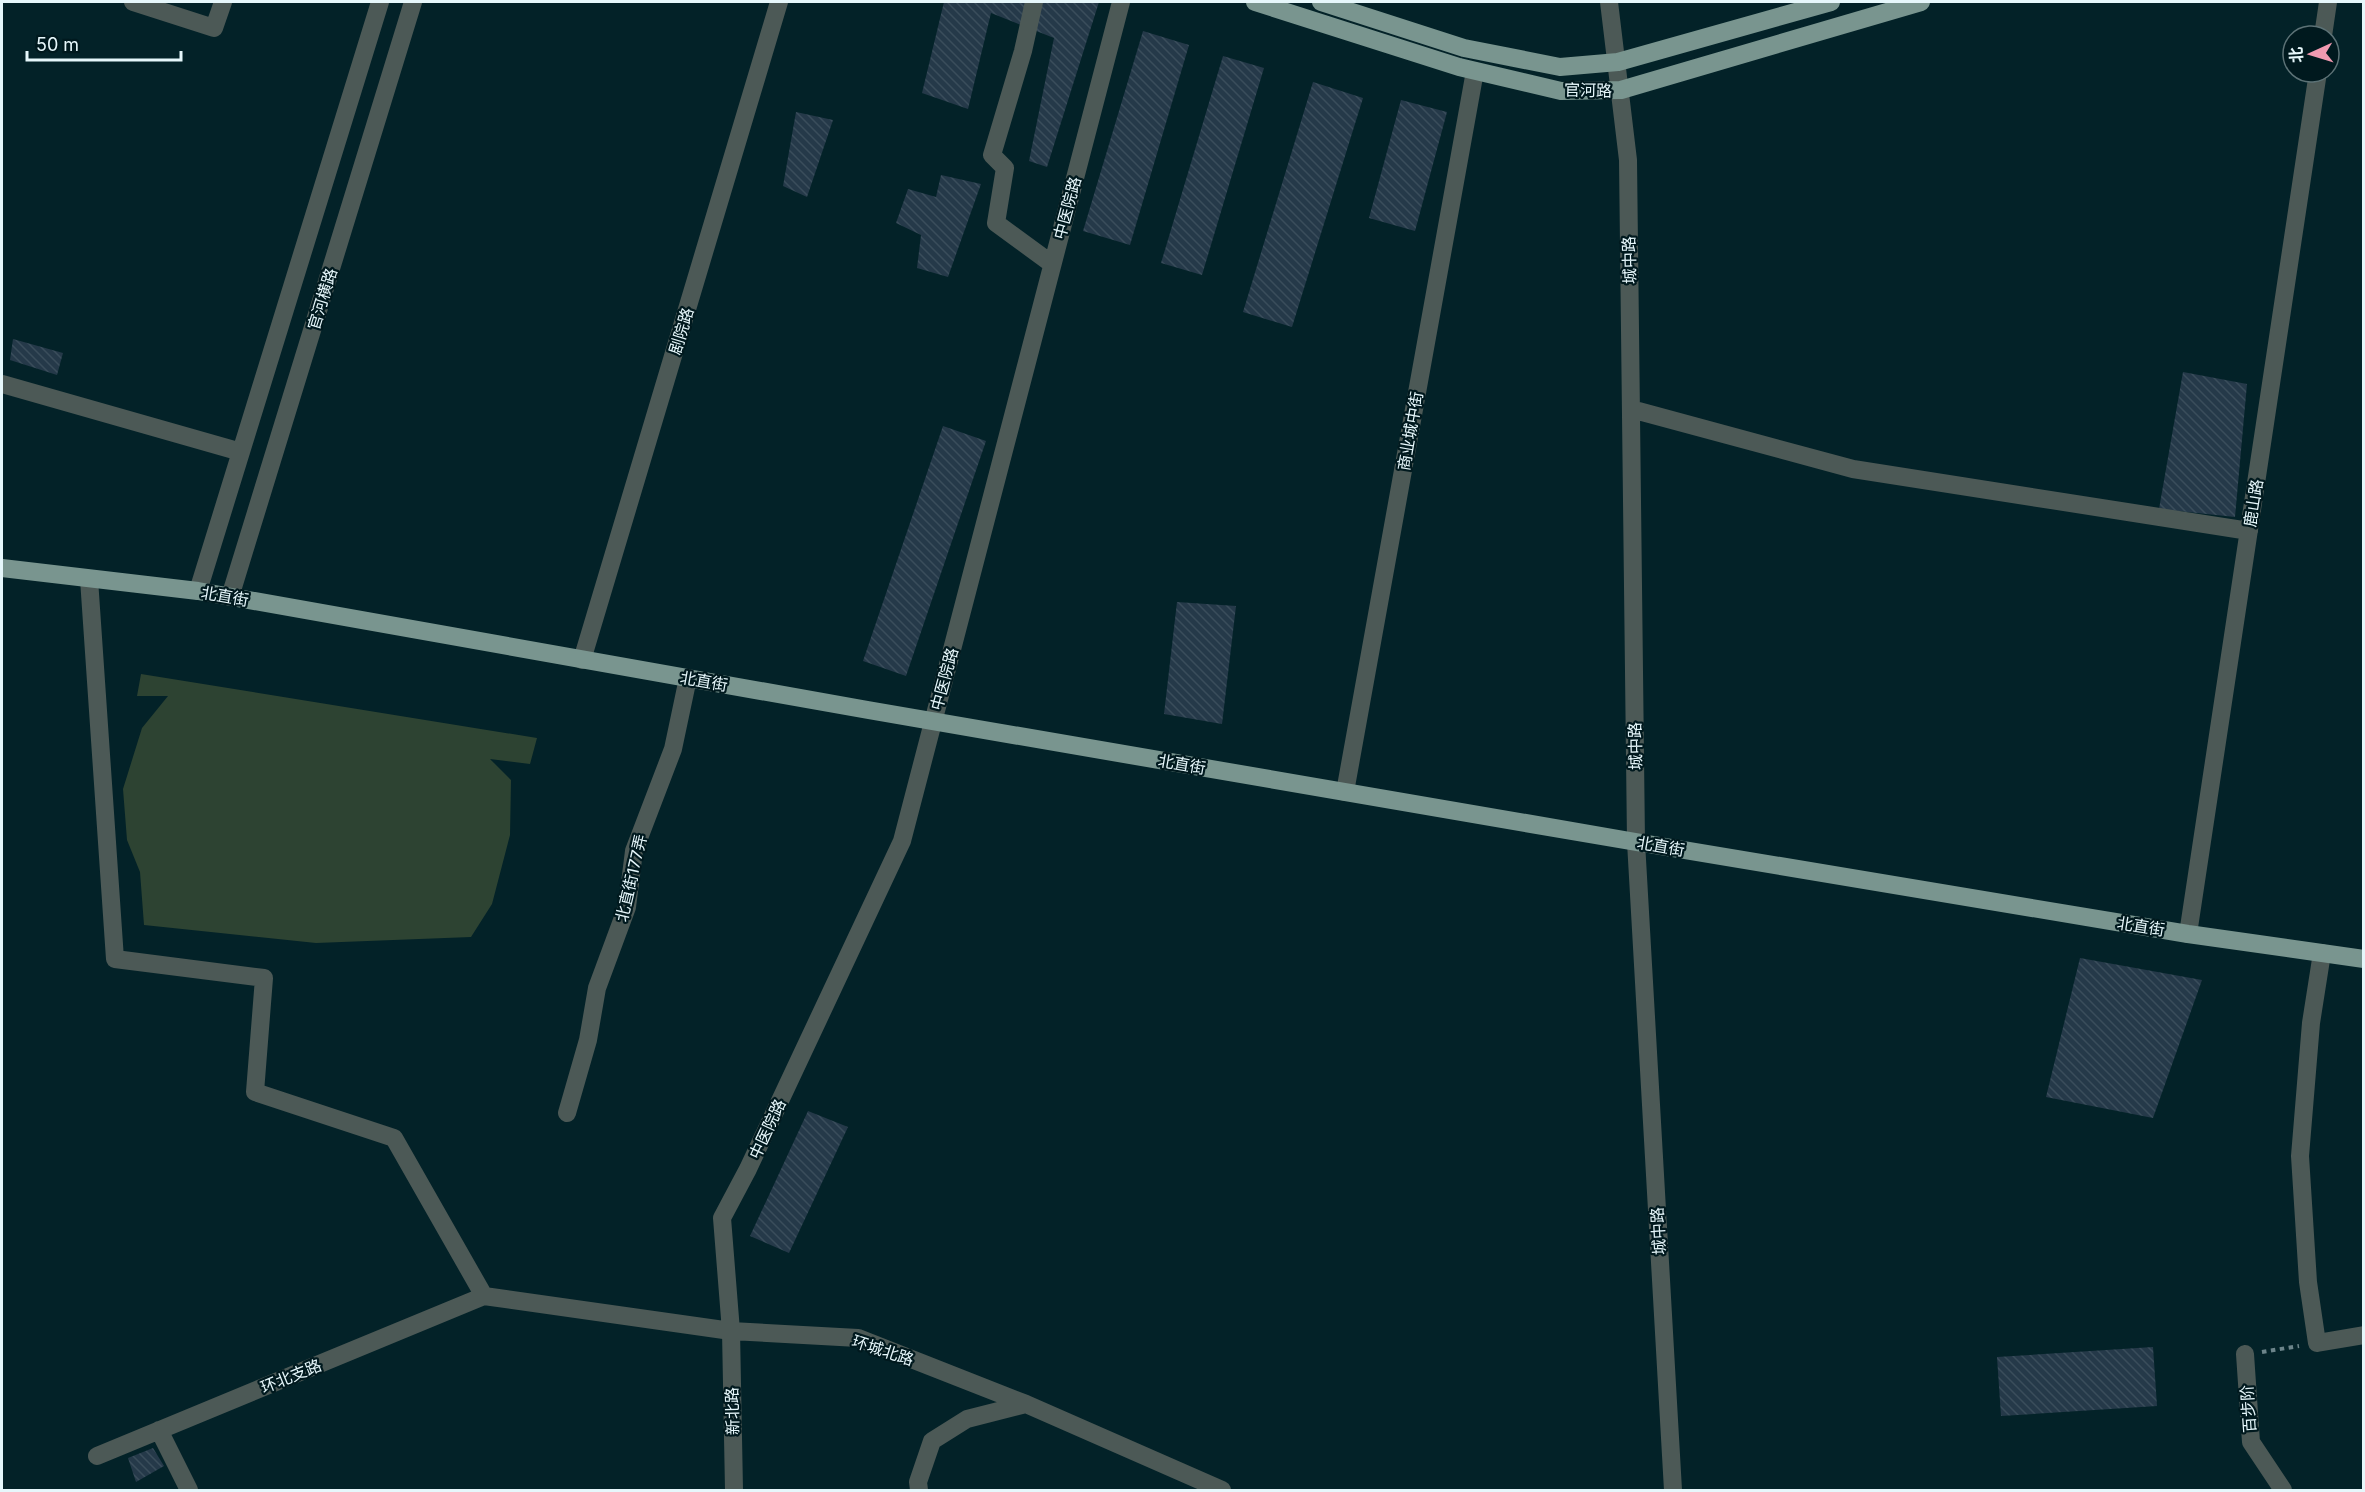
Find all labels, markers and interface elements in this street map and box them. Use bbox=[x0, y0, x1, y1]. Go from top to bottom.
scale bar bbox=[27, 24, 182, 62]
north arrow bbox=[2281, 24, 2341, 84]
text: 50 m bbox=[36, 34, 79, 55]
text: 北 bbox=[2286, 46, 2307, 64]
street label: 官河路 bbox=[1564, 80, 1612, 100]
street label: 中医院路 bbox=[1049, 174, 1085, 242]
street label: 城中路 bbox=[1619, 236, 1639, 284]
street label: 官河横路 bbox=[303, 265, 341, 333]
street label: 剧院路 bbox=[664, 305, 698, 357]
street label: 商业城中街 bbox=[1393, 390, 1427, 472]
street label: 鹿山路 bbox=[2239, 478, 2267, 528]
street label: 北直街 bbox=[200, 582, 250, 610]
street label: 中医院路 bbox=[926, 645, 962, 713]
street label: 北直街 bbox=[679, 667, 729, 695]
street label: 城中路 bbox=[1625, 722, 1645, 770]
street label: 北直街 bbox=[1157, 750, 1207, 778]
street label: 北直街177弄 bbox=[611, 832, 651, 924]
street label: 北直街 bbox=[1636, 832, 1686, 860]
street label: 北直街 bbox=[2116, 912, 2166, 940]
street label: 中医院路 bbox=[744, 1096, 790, 1162]
street label: 城中路 bbox=[1647, 1207, 1669, 1255]
street label: 环城北路 bbox=[849, 1331, 917, 1369]
street label: 环北支路 bbox=[258, 1355, 324, 1397]
street label: 百步阶 bbox=[2236, 1384, 2260, 1434]
street label: 新北路 bbox=[722, 1387, 742, 1435]

